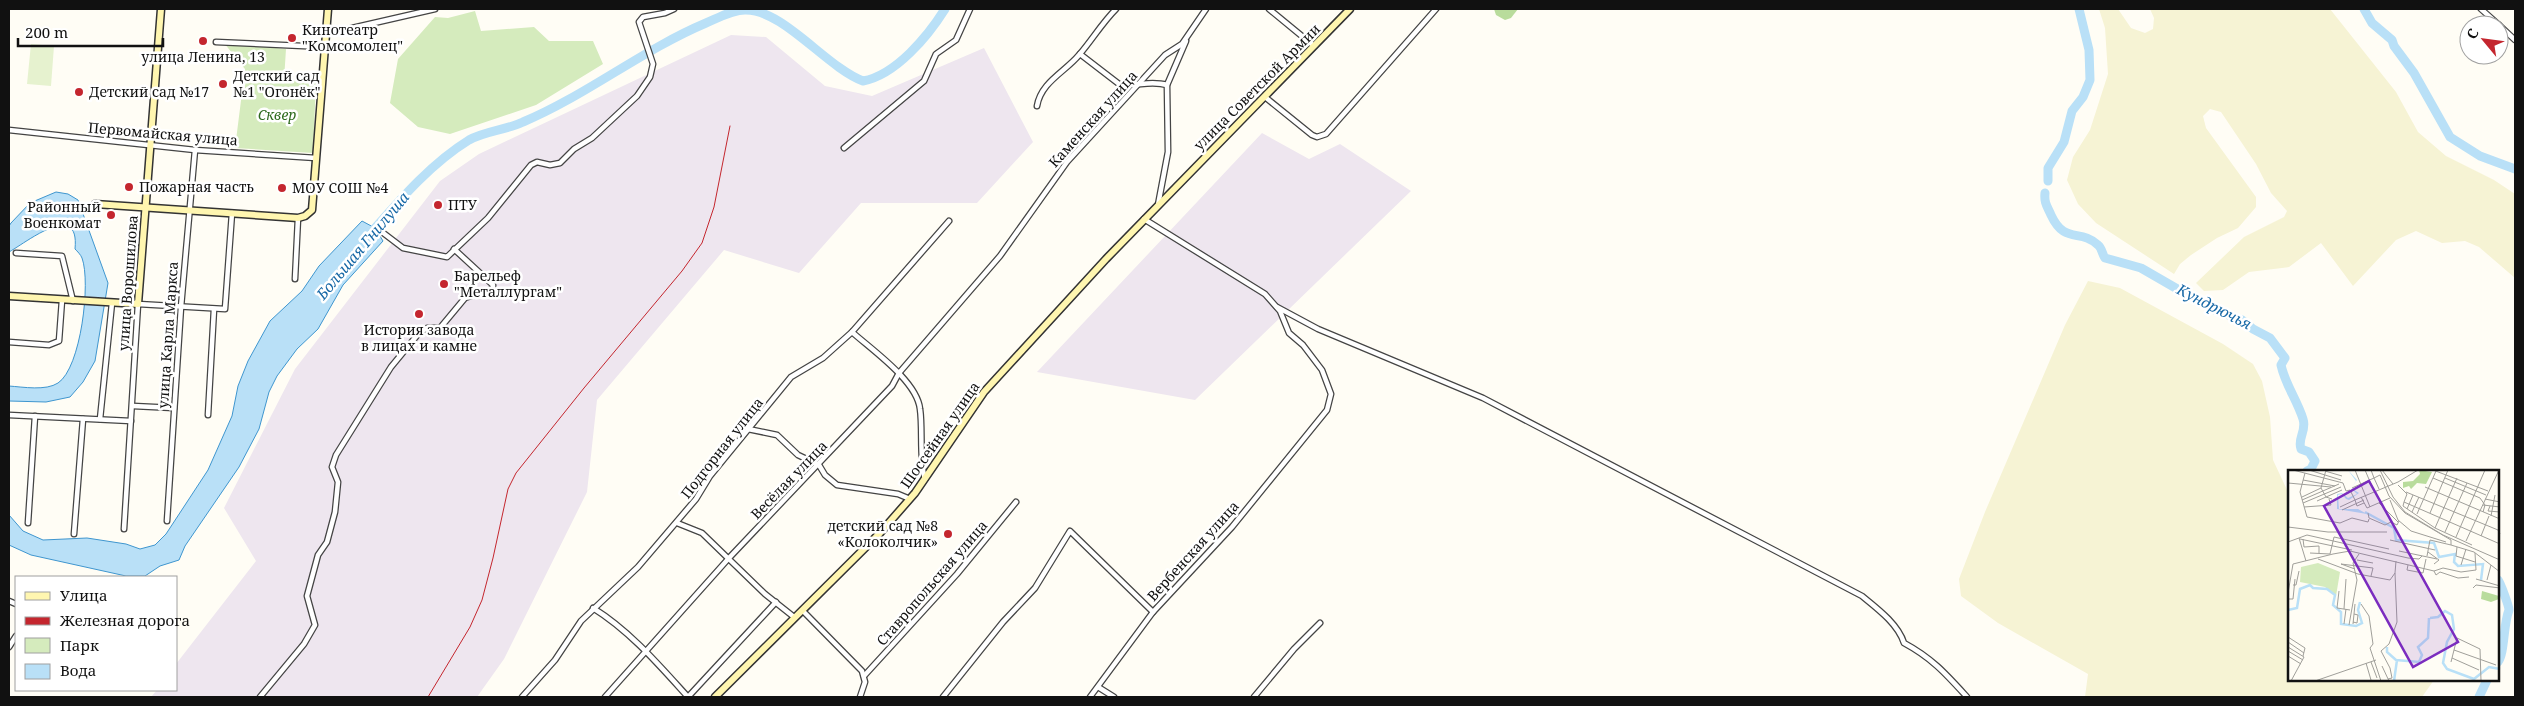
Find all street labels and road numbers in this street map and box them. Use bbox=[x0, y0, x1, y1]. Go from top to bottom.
street label: улица Советской Армии bbox=[1189, 19, 1324, 154]
street label: Каменская улица bbox=[1044, 66, 1141, 171]
street label: Первомайская улица bbox=[87, 117, 239, 150]
street label: улица Ворошилова bbox=[113, 214, 142, 352]
street label: улица Карла Маркса bbox=[153, 261, 182, 409]
street label: Шоссейная улица bbox=[896, 378, 984, 492]
street label: Подгорная улица bbox=[676, 393, 767, 502]
street label: Весёлая улица bbox=[746, 436, 831, 523]
street label: Вербенская улица bbox=[1143, 497, 1243, 605]
street label: Ставропольская улица bbox=[872, 516, 991, 649]

